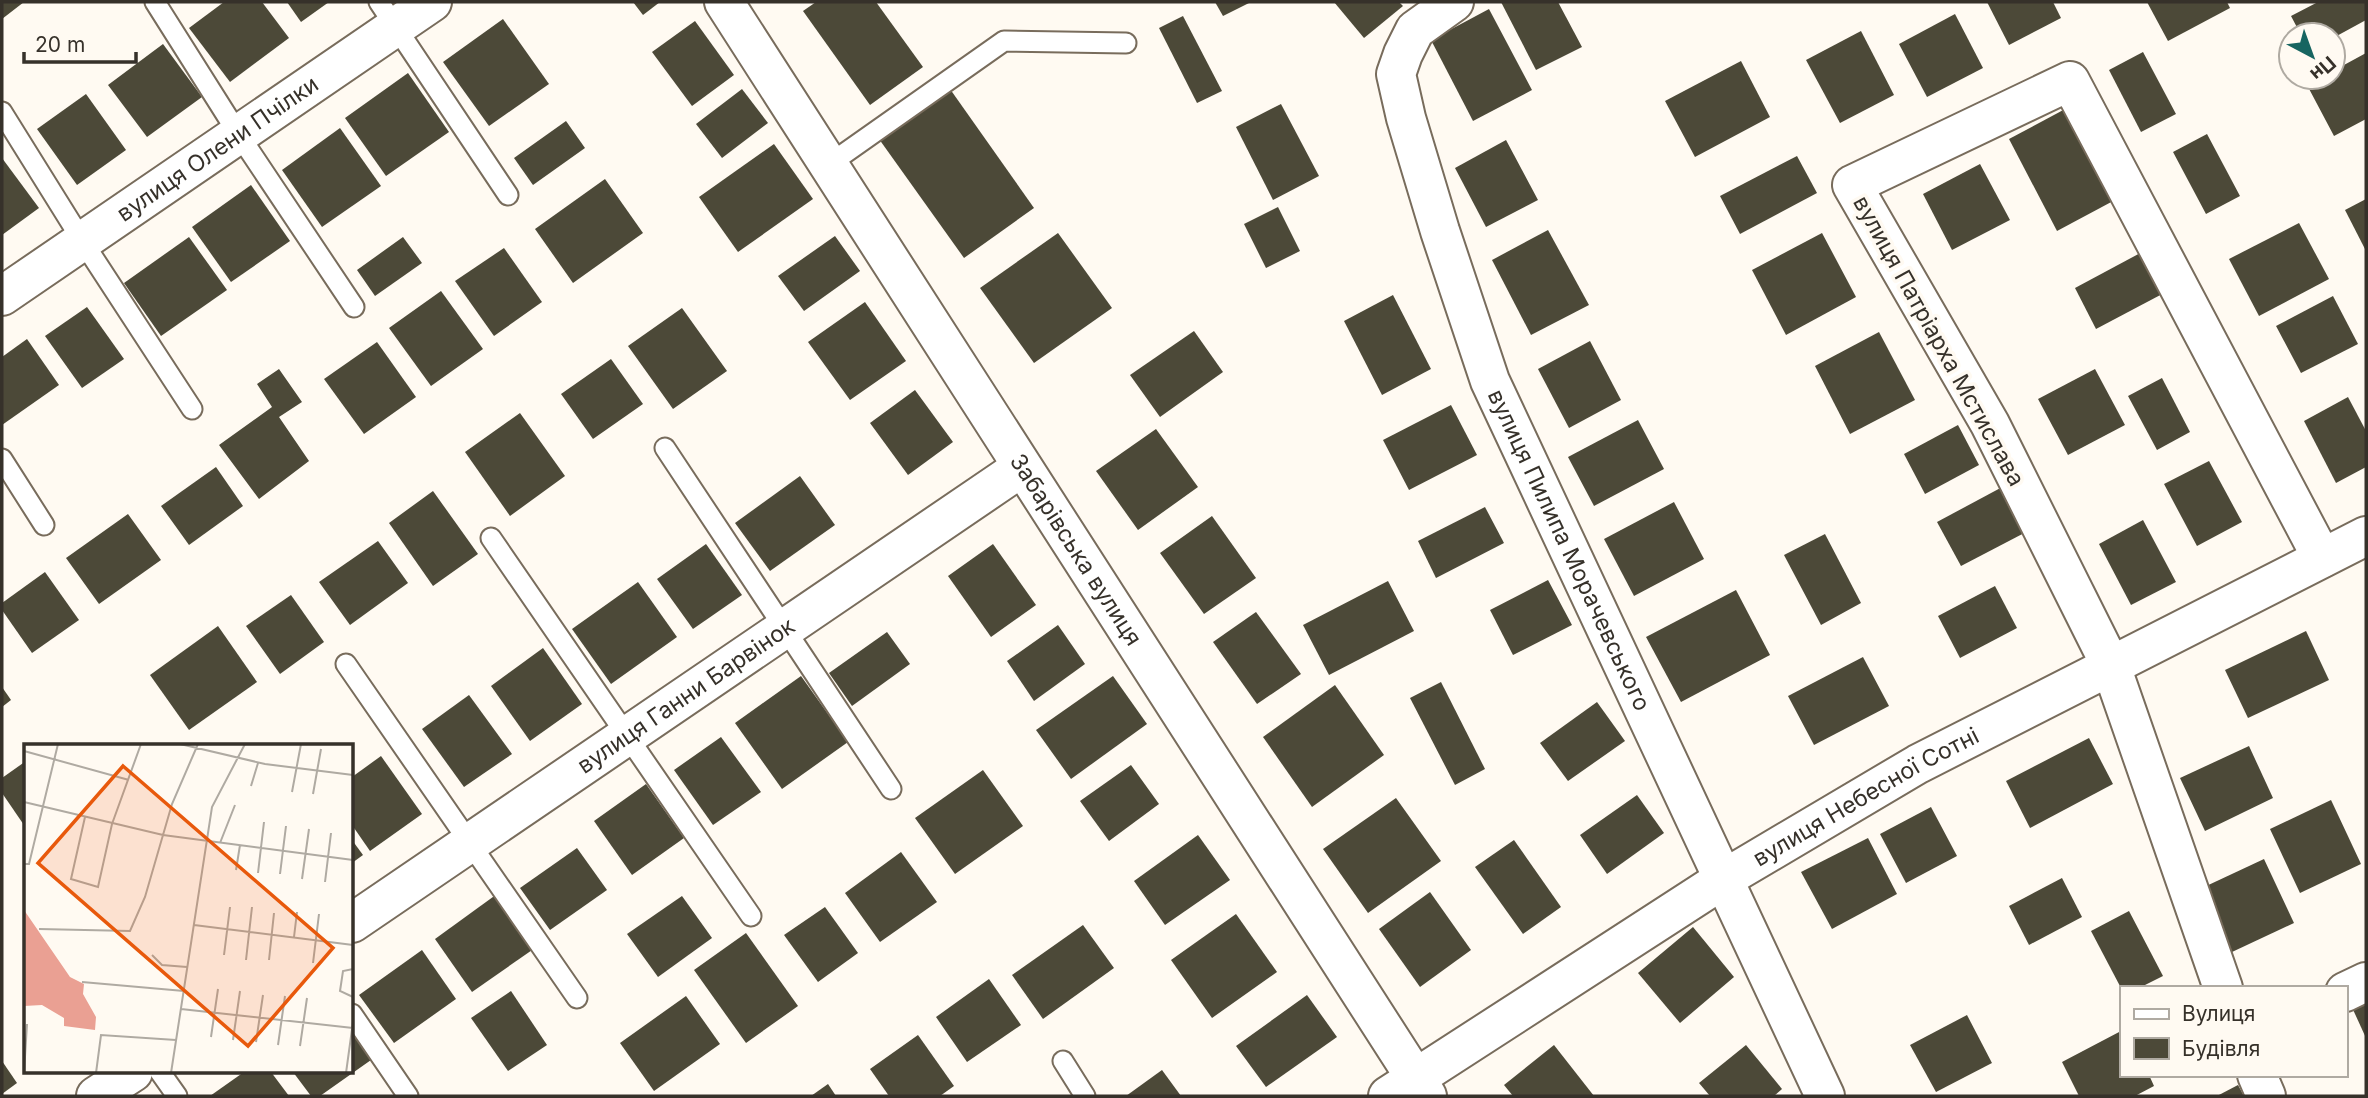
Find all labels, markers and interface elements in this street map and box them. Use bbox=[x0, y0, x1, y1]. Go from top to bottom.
scale bar bbox=[24, 21, 136, 65]
north arrow bbox=[2277, 21, 2347, 91]
text: 20 m bbox=[35, 32, 85, 57]
text: Пн bbox=[2305, 51, 2340, 86]
street label: вулиця Олени Пчілки bbox=[111, 70, 324, 227]
street label: вулиця Патріарха Мстислава bbox=[1847, 191, 2031, 491]
street label: вулиця Пилипа Морачевського bbox=[1482, 385, 1657, 715]
street label: Забарівська вулиця bbox=[1004, 449, 1148, 651]
street label: вулиця Ганни Барвінок bbox=[572, 612, 800, 780]
street label: вулиця Небесної Сотні bbox=[1748, 721, 1983, 873]
inset map bbox=[24, 744, 354, 1074]
legend bbox=[2120, 986, 2347, 1077]
text: Вулиця bbox=[2182, 1001, 2255, 1026]
text: Будівля bbox=[2182, 1036, 2260, 1061]

